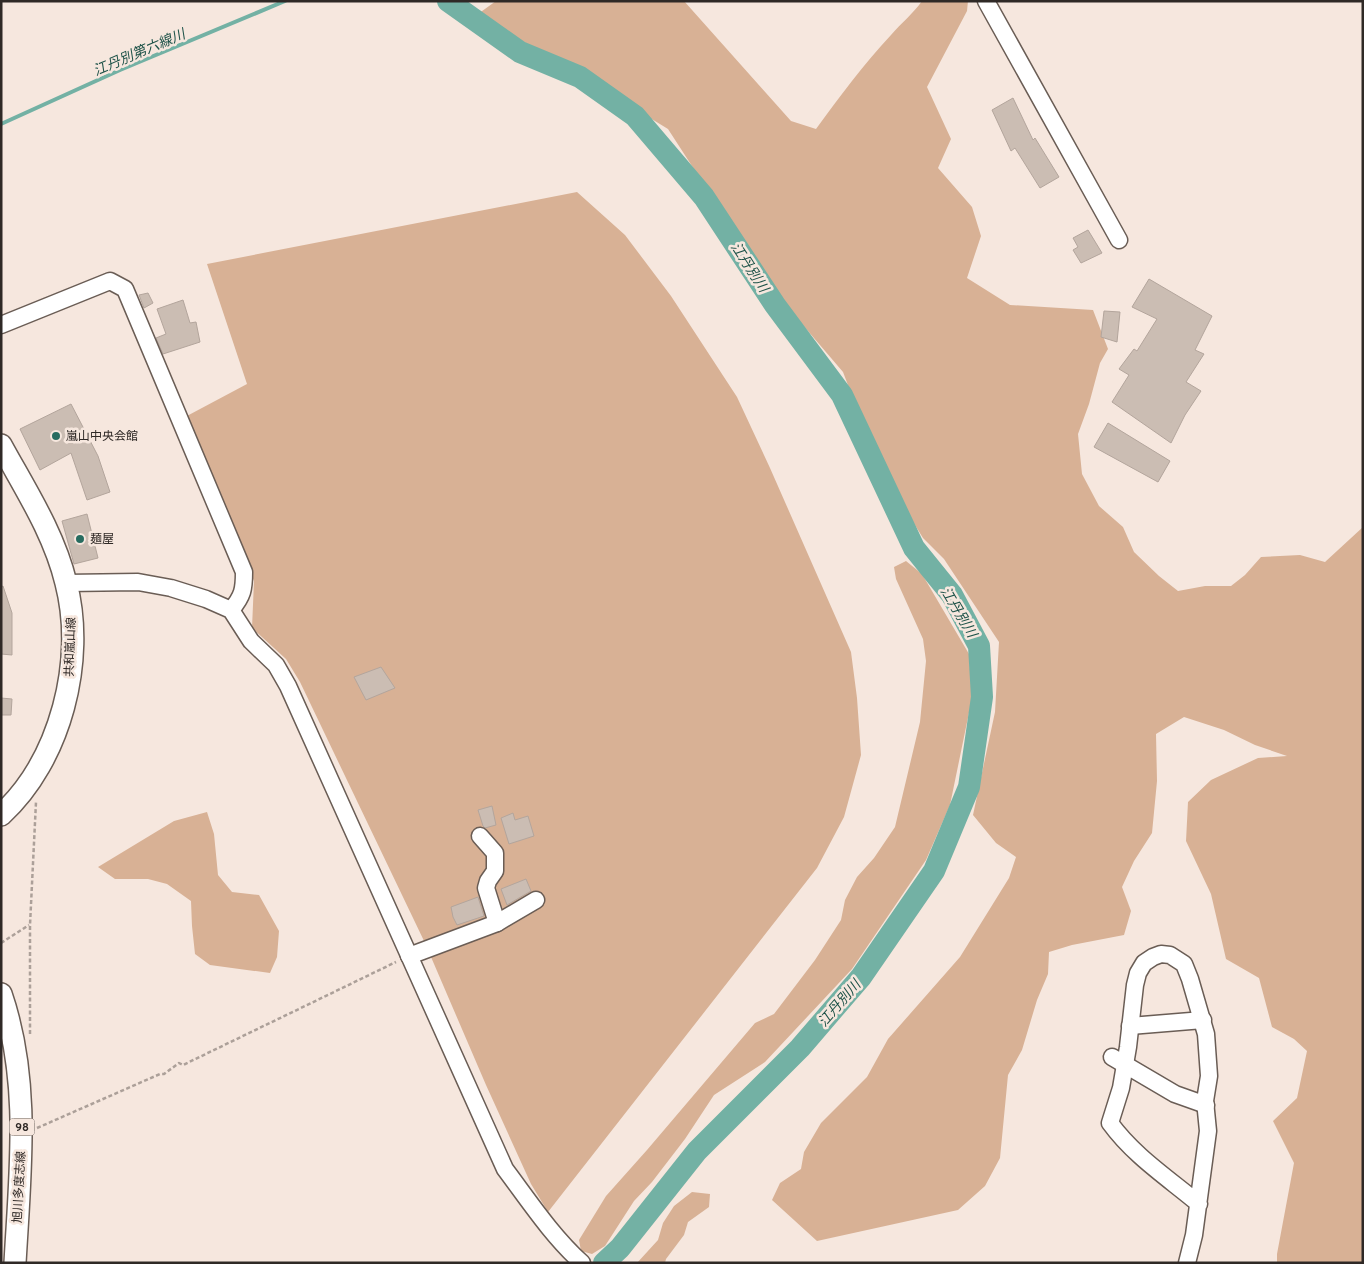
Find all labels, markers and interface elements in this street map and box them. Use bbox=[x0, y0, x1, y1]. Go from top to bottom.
water label: 江丹別第六線川 bbox=[91, 26, 190, 80]
water label: 江丹別川 bbox=[726, 240, 772, 298]
place label: 嵐山中央会館 bbox=[66, 429, 138, 445]
marker: 嵐山中央会館 bbox=[50, 430, 62, 442]
place label: 麺屋 bbox=[90, 532, 114, 548]
marker: 麺屋 bbox=[74, 533, 86, 545]
water label: 江丹別川 bbox=[936, 584, 980, 643]
street label: 共和嵐山線 bbox=[62, 617, 80, 677]
water label: 江丹別川 bbox=[815, 976, 866, 1031]
road number: 98 bbox=[10, 1118, 34, 1136]
street label: 旭川多度志線 bbox=[10, 1151, 30, 1223]

